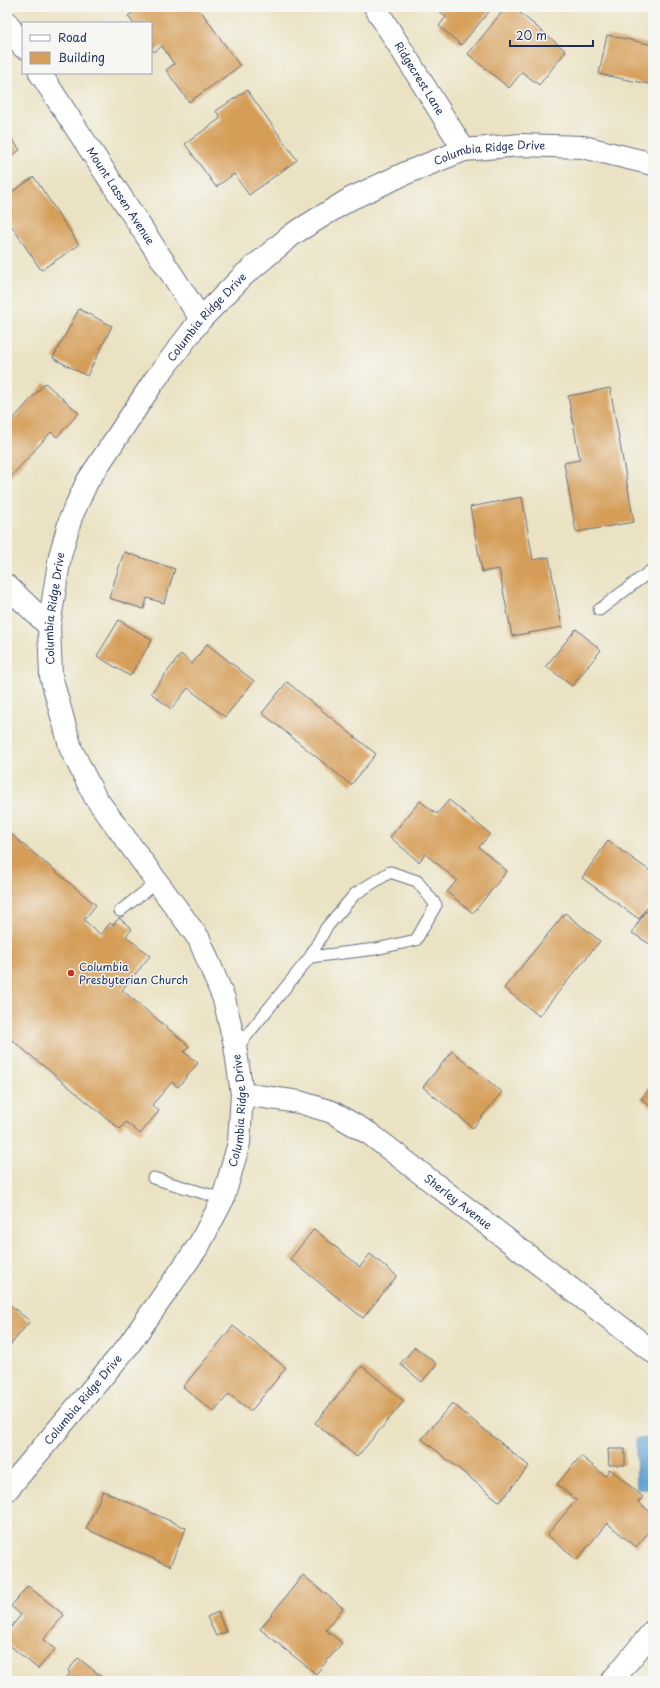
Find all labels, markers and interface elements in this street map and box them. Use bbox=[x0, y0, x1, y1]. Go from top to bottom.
legend bbox=[22, 22, 152, 74]
scale bar bbox=[510, 22, 593, 48]
text: 20 m bbox=[516, 26, 547, 44]
text: Road bbox=[58, 28, 87, 46]
street label: Ridgecrest Lane bbox=[390, 38, 449, 118]
text: Building bbox=[58, 48, 105, 66]
street label: Columbia Ridge Drive bbox=[431, 136, 546, 169]
street label: Mount Lassen Avenue bbox=[83, 143, 159, 248]
street label: Columbia Ridge Drive bbox=[163, 268, 250, 365]
street label: Columbia Ridge Drive bbox=[40, 550, 69, 665]
place label: Columbia Presbyterian Church bbox=[79, 958, 188, 988]
marker: Columbia Presbyterian Church bbox=[66, 968, 76, 978]
street label: Columbia Ridge Drive bbox=[224, 1053, 250, 1169]
street label: Sherley Avenue bbox=[421, 1170, 496, 1233]
street label: Columbia Ridge Drive bbox=[39, 1350, 126, 1448]

